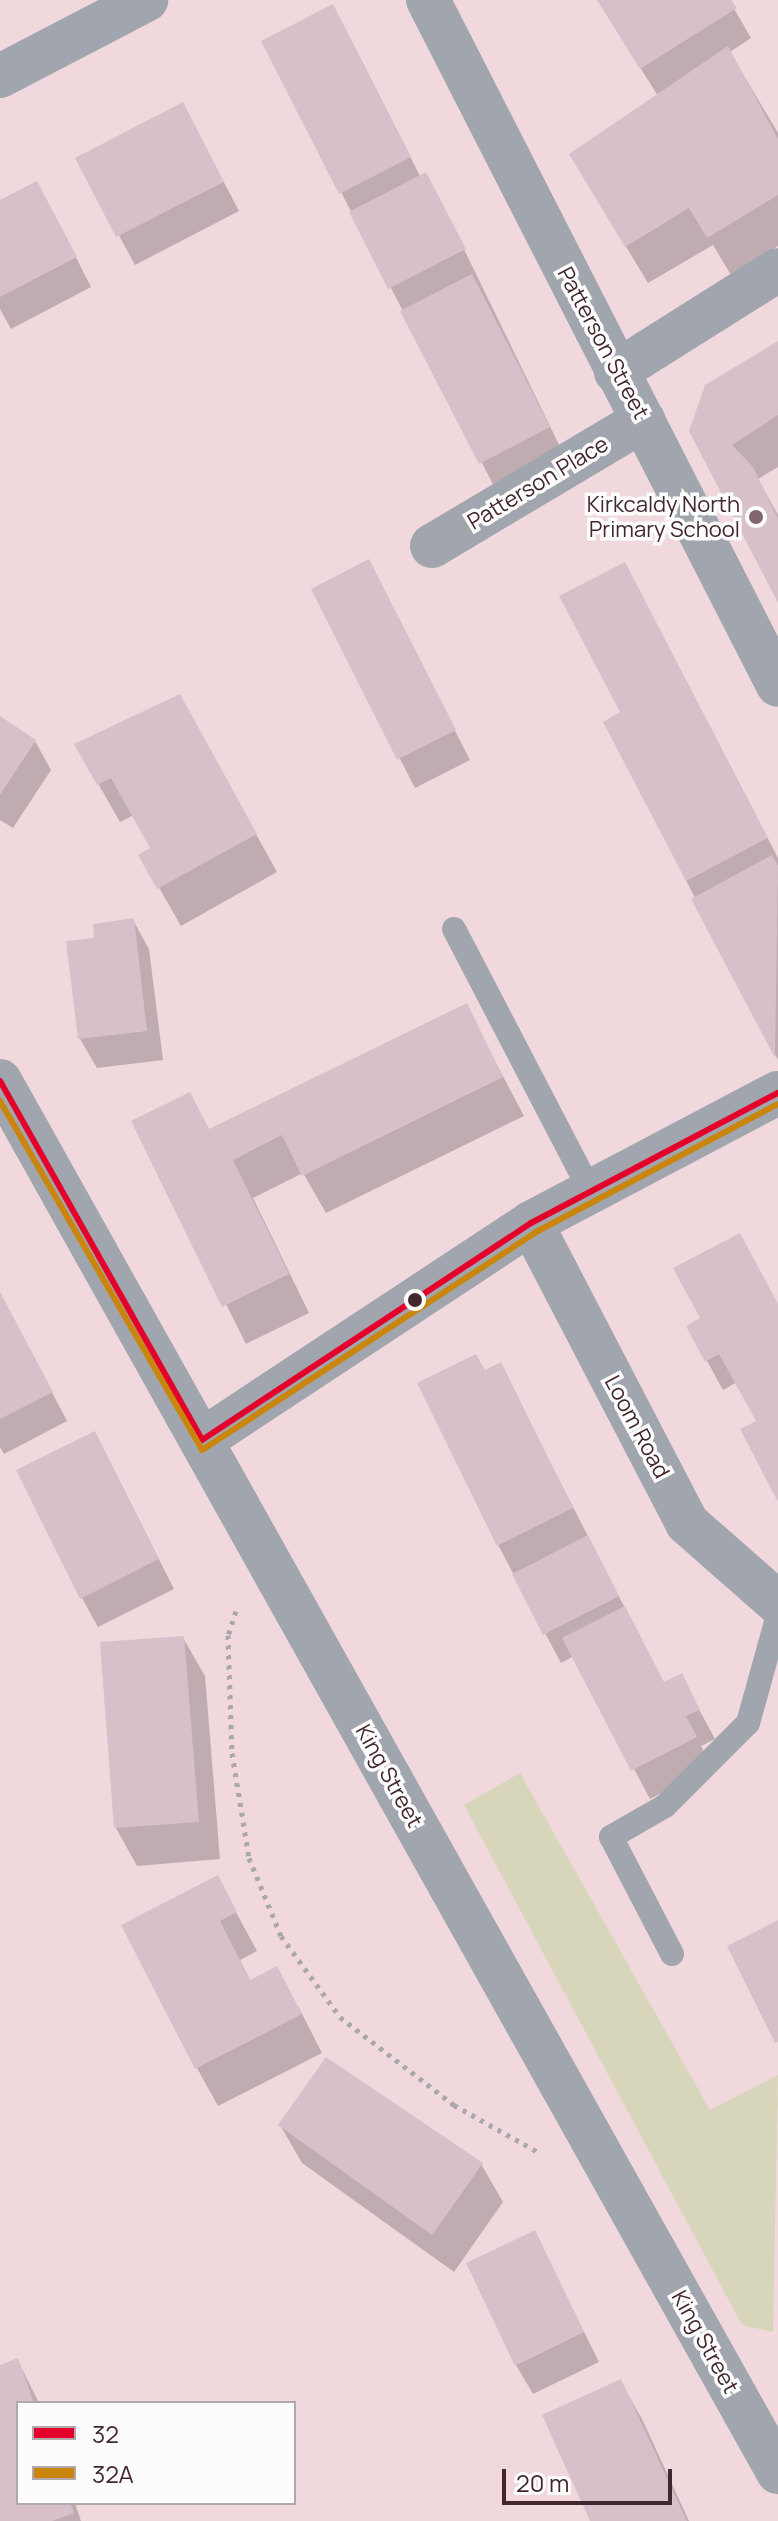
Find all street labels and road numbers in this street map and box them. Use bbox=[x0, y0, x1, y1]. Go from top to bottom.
street label: Patterson Street bbox=[552, 263, 654, 423]
street label: Patterson Place bbox=[463, 431, 613, 535]
street label: Loom Road bbox=[599, 1371, 675, 1483]
street label: King Street bbox=[350, 1720, 428, 1832]
street label: King Street bbox=[666, 2286, 744, 2398]

